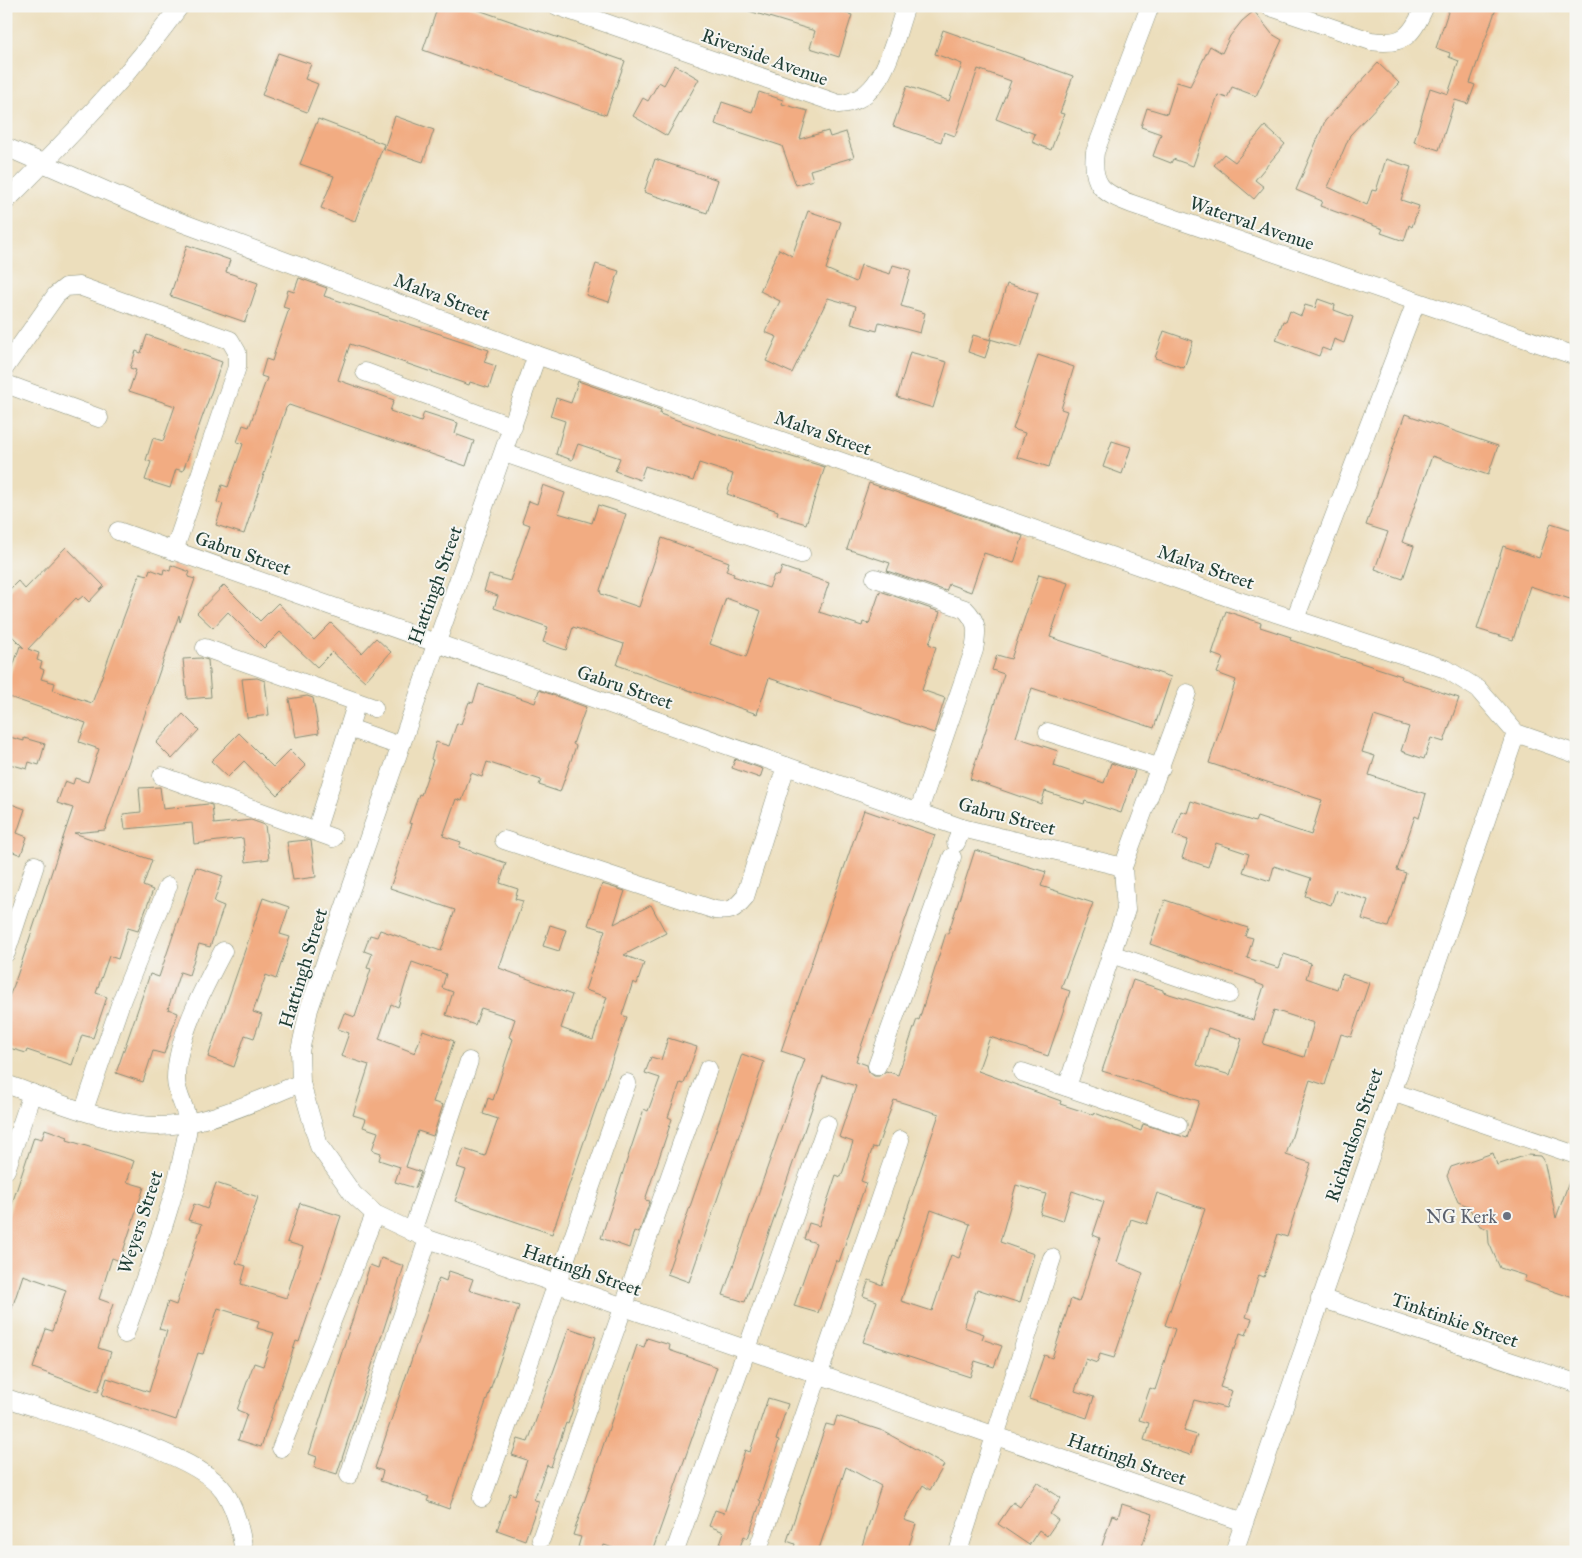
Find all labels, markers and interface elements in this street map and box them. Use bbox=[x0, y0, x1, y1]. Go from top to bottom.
street label: Riverside Avenue bbox=[699, 23, 831, 91]
street label: Waterval Avenue bbox=[1187, 191, 1318, 255]
street label: Malva Street bbox=[391, 268, 493, 326]
street label: Malva Street bbox=[772, 406, 875, 460]
street label: Hattingh Street bbox=[403, 522, 468, 648]
street label: Gabru Street bbox=[192, 526, 294, 580]
street label: Malva Street bbox=[1155, 540, 1258, 594]
street label: Gabru Street bbox=[574, 660, 676, 714]
street label: Gabru Street bbox=[956, 792, 1058, 840]
street label: Hattingh Street bbox=[274, 905, 333, 1031]
street label: Richardson Street bbox=[1320, 1065, 1388, 1205]
street label: Weyers Street bbox=[113, 1167, 168, 1276]
place label: NG Kerk bbox=[1426, 1205, 1497, 1228]
marker: NG Kerk bbox=[1501, 1210, 1513, 1222]
street label: Hattingh Street bbox=[519, 1239, 645, 1302]
street label: Tinktinkie Street bbox=[1389, 1288, 1522, 1353]
street label: Hattingh Street bbox=[1064, 1428, 1190, 1491]

